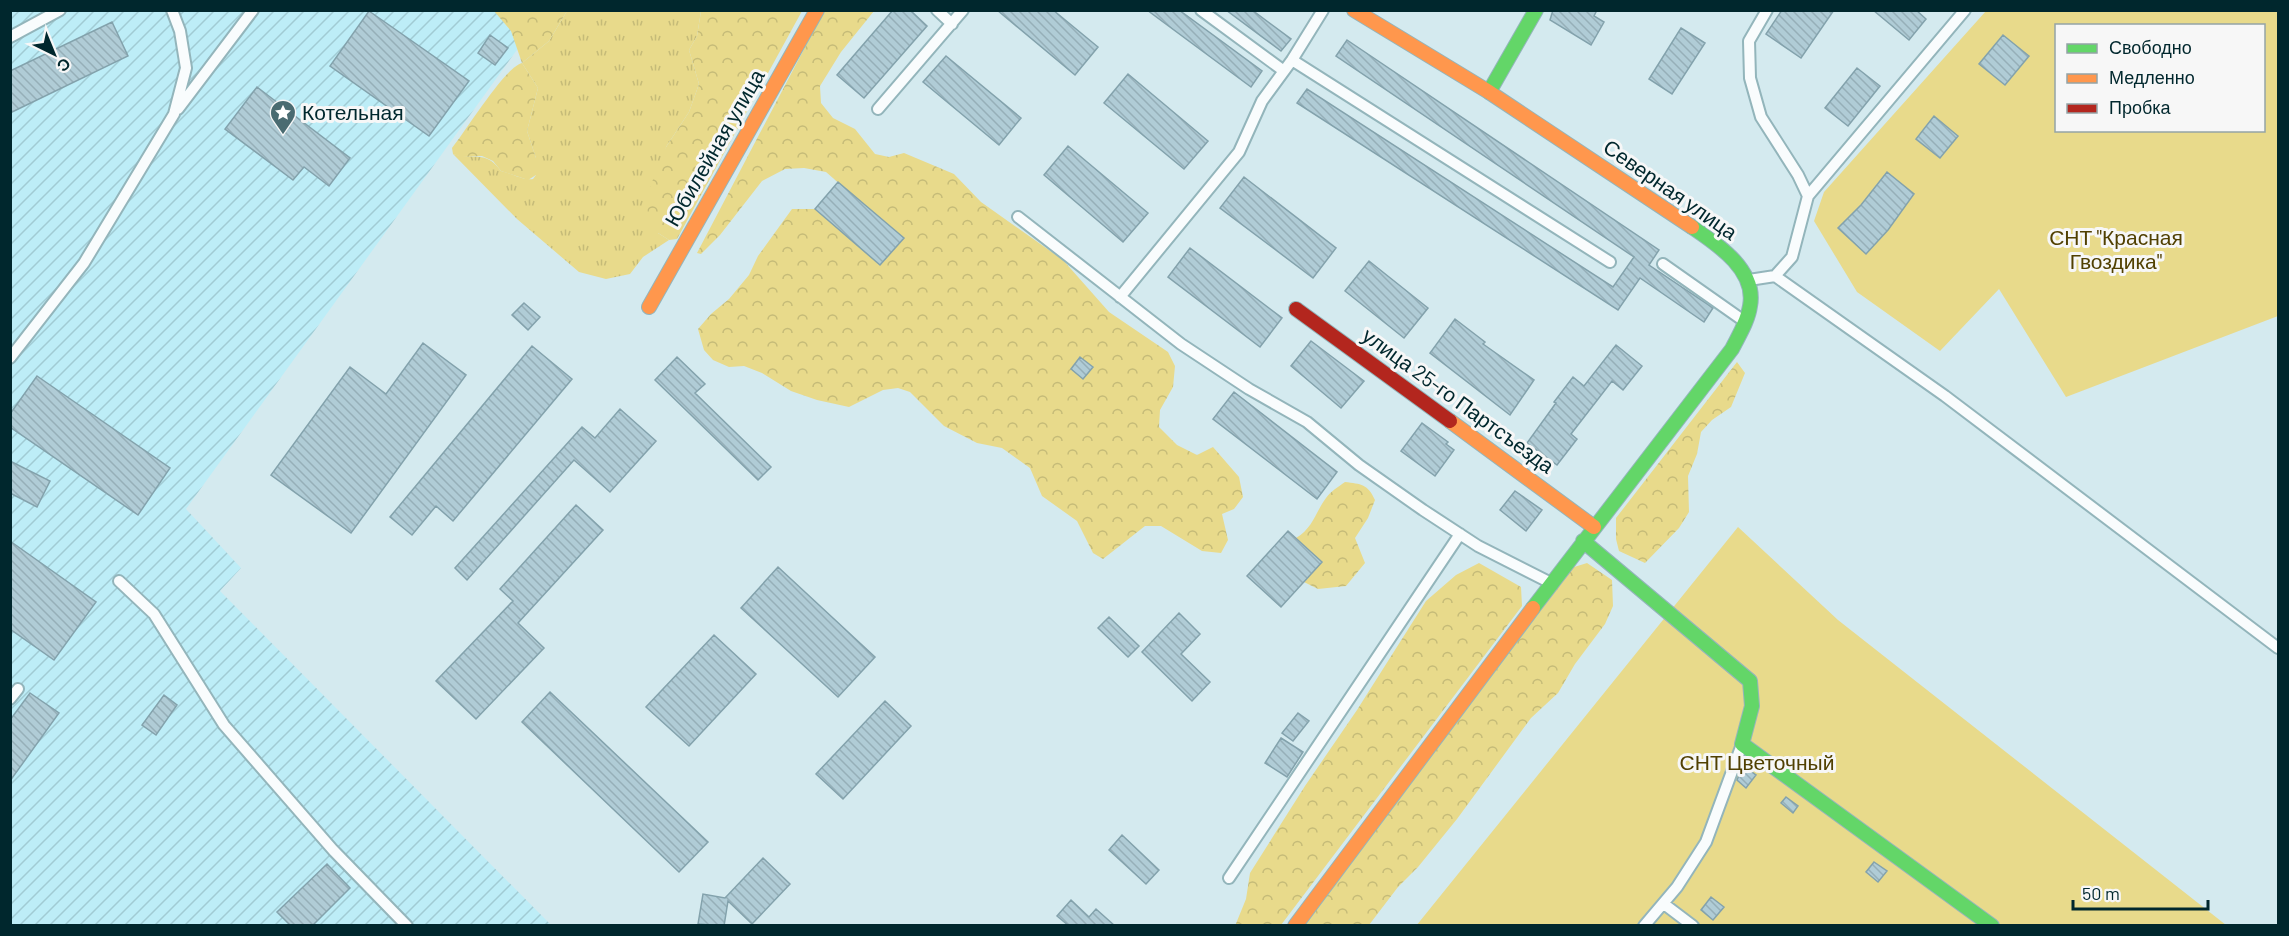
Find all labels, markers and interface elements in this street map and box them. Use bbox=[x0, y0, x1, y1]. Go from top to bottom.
north arrow bbox=[24, 24, 84, 84]
legend bbox=[2055, 24, 2265, 132]
text: Свободно bbox=[2109, 36, 2192, 58]
text: С bbox=[54, 54, 75, 77]
street label: Юбилейная улица bbox=[659, 64, 769, 230]
text: Медленно bbox=[2109, 66, 2195, 88]
text: Пробка bbox=[2109, 96, 2172, 118]
place icon: Котельная bbox=[268, 98, 298, 136]
place label: Котельная bbox=[302, 99, 404, 124]
street label: Северная улица bbox=[1599, 133, 1743, 244]
park label: СНТ "Красная Гвоздика" bbox=[2049, 224, 2183, 273]
street label: улица 25-го Партсъезда bbox=[1358, 322, 1560, 478]
park label: СНТ Цветочный bbox=[1680, 749, 1834, 774]
scale bar bbox=[2073, 873, 2208, 911]
text: 50 m bbox=[2082, 882, 2120, 904]

